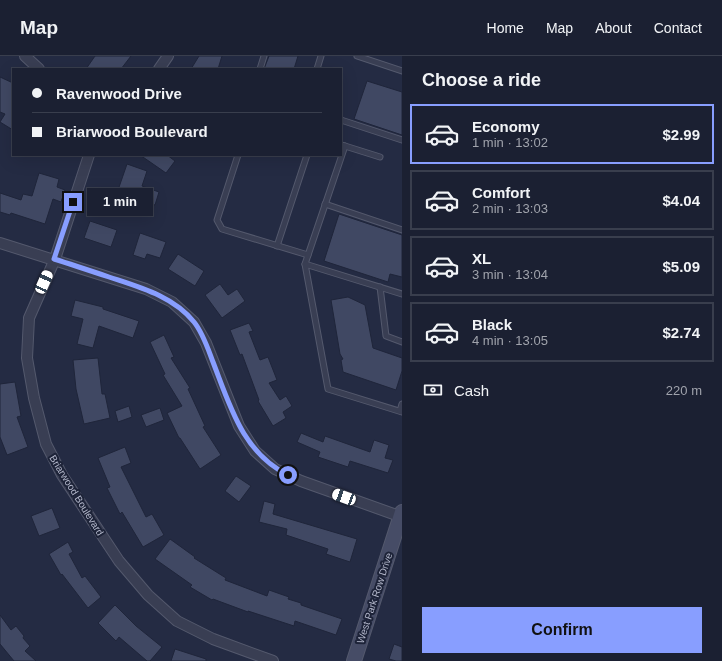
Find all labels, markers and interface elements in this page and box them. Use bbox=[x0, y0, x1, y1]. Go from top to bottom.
text: Map bbox=[20, 17, 58, 38]
text: Home bbox=[487, 20, 524, 36]
text: Map bbox=[546, 20, 573, 36]
text: About bbox=[595, 20, 632, 36]
text: Contact bbox=[654, 20, 702, 36]
text: Choose a ride bbox=[422, 70, 541, 90]
text: Ravenwood Drive bbox=[56, 85, 182, 102]
icon: car bbox=[424, 116, 460, 152]
text: Economy bbox=[472, 118, 540, 135]
text: Briarwood Boulevard bbox=[56, 123, 208, 140]
text: $2.99 bbox=[662, 126, 700, 143]
text: 1 min · 13:02 bbox=[472, 135, 548, 150]
icon: car bbox=[424, 182, 460, 218]
text: Comfort bbox=[472, 184, 530, 201]
callout: 1 min bbox=[87, 188, 153, 216]
text: $4.04 bbox=[662, 192, 700, 209]
route end bbox=[64, 193, 82, 211]
text: 1 min bbox=[103, 194, 137, 209]
text: 2 min · 13:03 bbox=[472, 201, 548, 216]
icon: car bbox=[424, 248, 460, 284]
text: XL bbox=[472, 250, 491, 267]
text: $5.09 bbox=[662, 258, 700, 275]
text: 3 min · 13:04 bbox=[472, 267, 548, 282]
car bbox=[34, 269, 54, 295]
icon: car bbox=[424, 314, 460, 350]
text: Black bbox=[472, 316, 512, 333]
text: $2.74 bbox=[662, 324, 700, 341]
text: 4 min · 13:05 bbox=[472, 333, 548, 348]
icon: cash bbox=[422, 379, 444, 401]
text: Cash bbox=[454, 382, 489, 399]
text: 220 m bbox=[666, 383, 702, 398]
street label: Briarwood Boulevard bbox=[47, 453, 106, 538]
route start bbox=[279, 466, 297, 484]
car bbox=[331, 487, 357, 507]
street label: West Park Row Drive bbox=[355, 551, 394, 645]
button: Confirm bbox=[422, 607, 702, 653]

